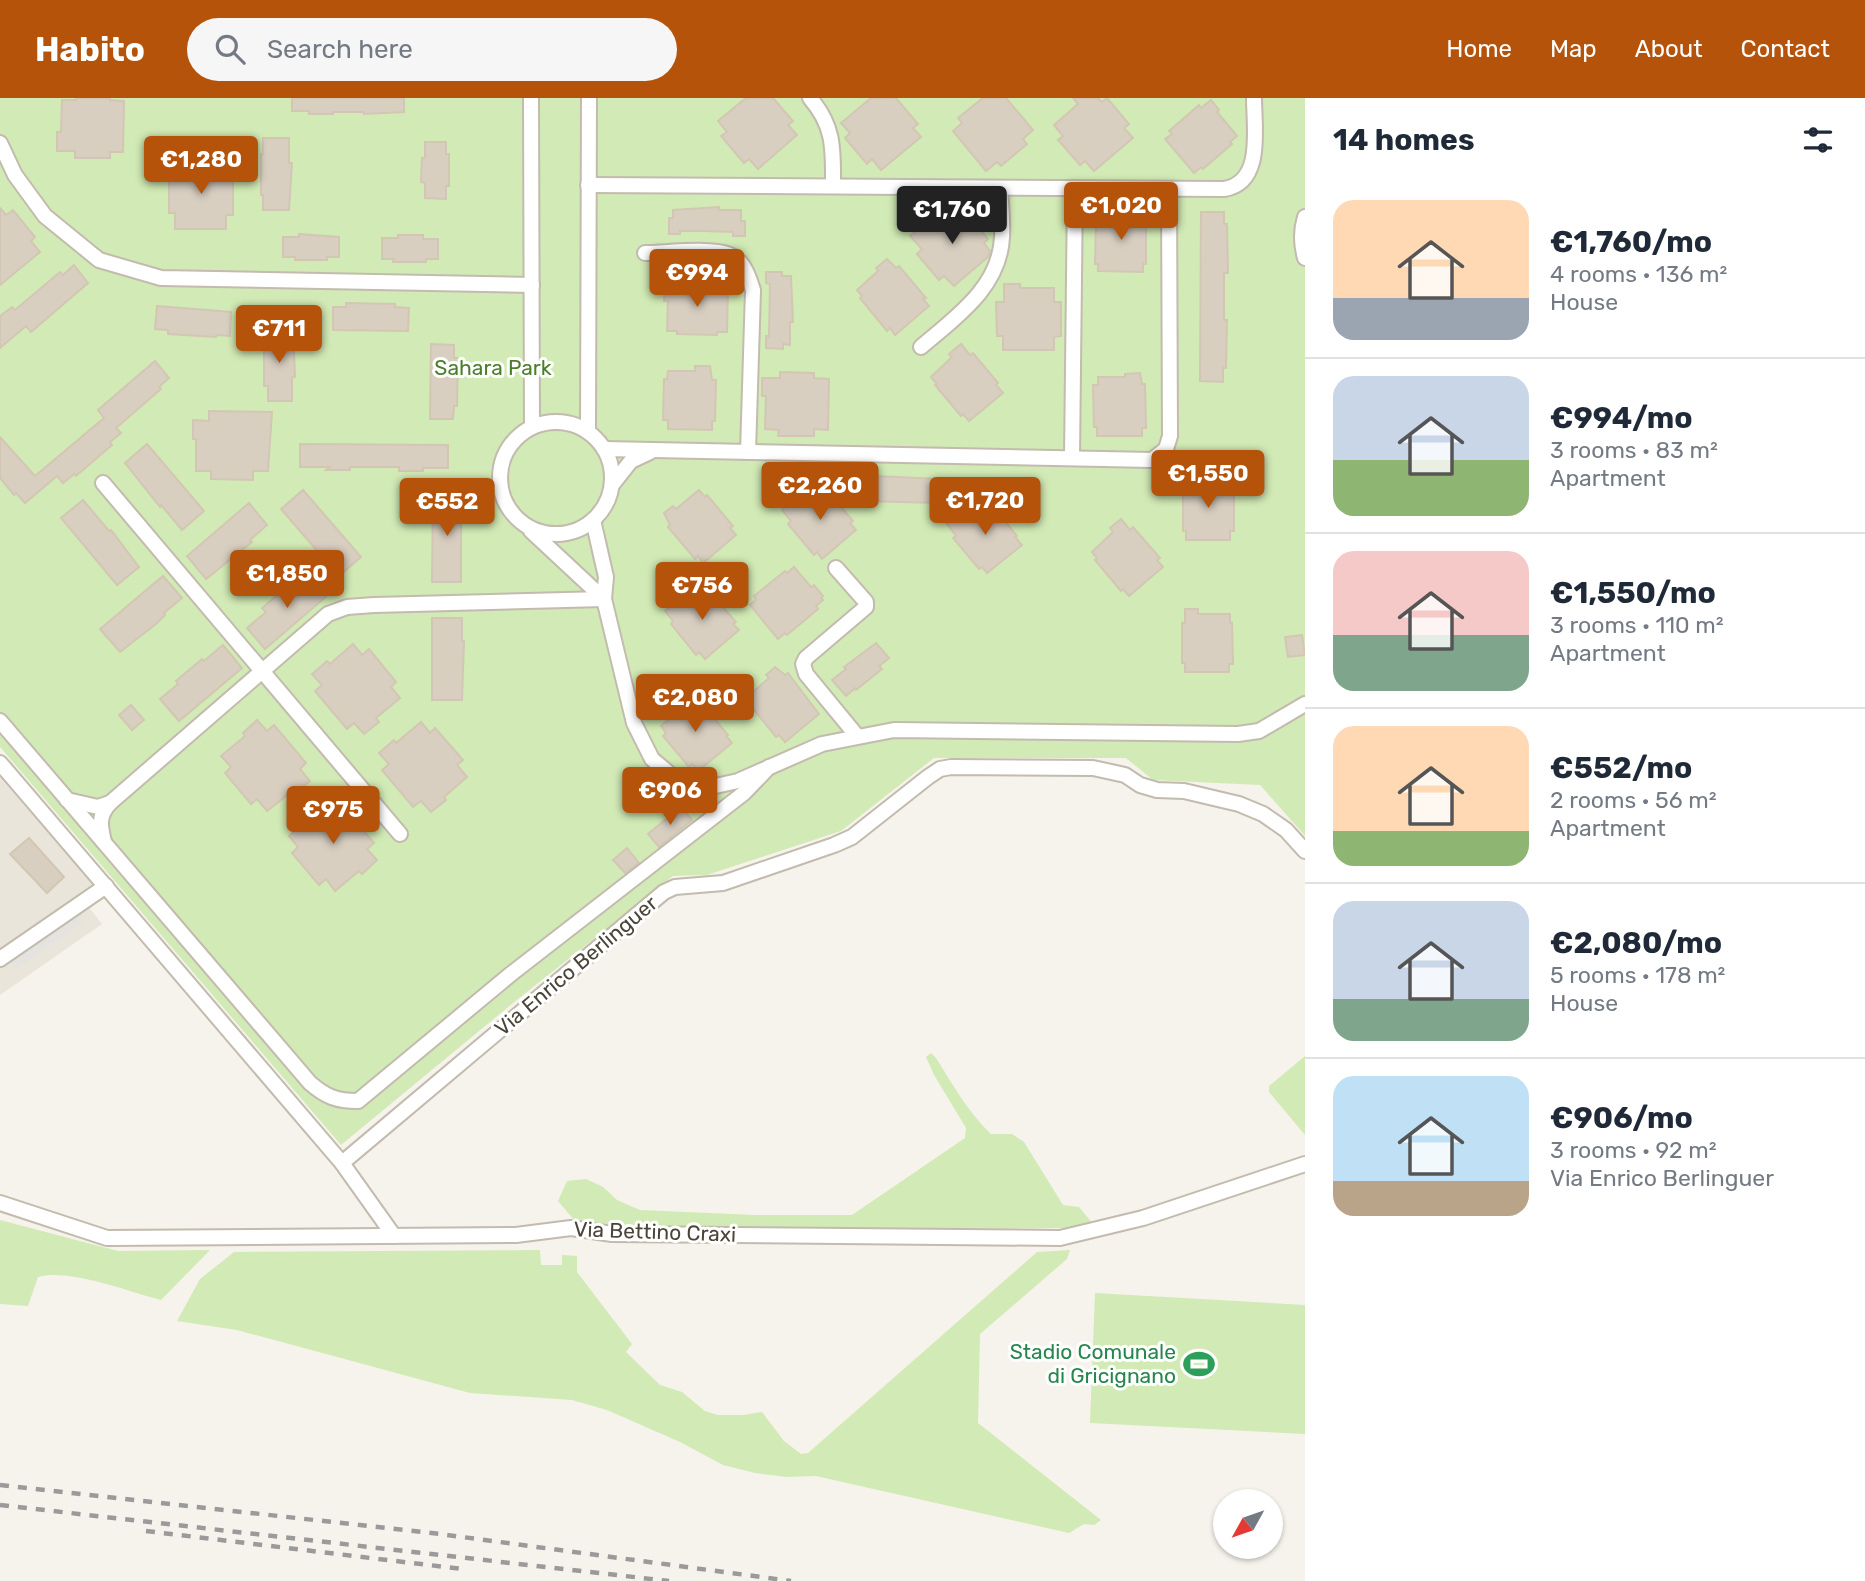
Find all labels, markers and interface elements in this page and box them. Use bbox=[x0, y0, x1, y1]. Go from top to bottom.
search box bbox=[187, 18, 677, 81]
text: Habito bbox=[35, 30, 145, 69]
icon: search bbox=[211, 30, 249, 68]
text: Search here bbox=[267, 34, 413, 65]
text: Home bbox=[1446, 35, 1512, 63]
text: Map bbox=[1550, 35, 1597, 63]
text: About bbox=[1635, 35, 1703, 63]
text: Contact bbox=[1741, 35, 1830, 63]
icon: filters bbox=[1799, 121, 1837, 159]
text: 14 homes bbox=[1333, 122, 1475, 158]
pin: €1,280 bbox=[144, 136, 258, 196]
text: €1,280 bbox=[160, 145, 242, 173]
pin: €1,020 bbox=[1064, 183, 1178, 242]
pin: €1,760 bbox=[895, 186, 1009, 246]
text: €1,020 bbox=[1080, 191, 1162, 219]
text: €1,760 bbox=[913, 195, 991, 223]
text: €1,760/mo bbox=[1550, 224, 1712, 260]
icon: home bbox=[1389, 228, 1473, 312]
pin: €994 bbox=[656, 250, 738, 309]
text: €994 bbox=[665, 258, 729, 286]
text: 4 rooms · 136 m² bbox=[1550, 260, 1727, 288]
text: House bbox=[1550, 288, 1618, 316]
pin: €711 bbox=[238, 306, 320, 365]
text: €711 bbox=[252, 314, 306, 342]
park label: Sahara Park bbox=[434, 355, 552, 380]
text: €994/mo bbox=[1550, 400, 1693, 436]
icon: home bbox=[1389, 404, 1473, 488]
text: 3 rooms · 83 m² bbox=[1550, 436, 1718, 464]
pin: €1,550 bbox=[1151, 450, 1265, 510]
text: €1,550 bbox=[1167, 459, 1249, 487]
pin: €2,260 bbox=[763, 462, 877, 522]
text: Apartment bbox=[1550, 464, 1666, 492]
text: €2,260 bbox=[778, 471, 862, 499]
pin: €552 bbox=[406, 478, 488, 538]
pin: €1,720 bbox=[928, 478, 1042, 537]
text: €1,720 bbox=[946, 486, 1024, 514]
text: €552 bbox=[416, 487, 478, 515]
pin: €1,850 bbox=[230, 550, 344, 610]
text: €1,850 bbox=[246, 559, 328, 587]
pin: €756 bbox=[661, 562, 743, 622]
text: €756 bbox=[671, 571, 733, 599]
text: €1,550/mo bbox=[1550, 575, 1716, 611]
icon: home bbox=[1389, 579, 1473, 663]
text: 3 rooms · 110 m² bbox=[1550, 611, 1724, 639]
text: Apartment bbox=[1550, 639, 1666, 667]
pin: €2,080 bbox=[638, 674, 752, 734]
text: €2,080 bbox=[652, 683, 738, 711]
text: €552/mo bbox=[1550, 750, 1692, 786]
icon: home bbox=[1389, 754, 1473, 838]
pin: €906 bbox=[629, 768, 711, 827]
text: €906 bbox=[638, 776, 702, 804]
pin: €975 bbox=[292, 786, 374, 846]
text: 2 rooms · 56 m² bbox=[1550, 786, 1717, 814]
text: €975 bbox=[303, 795, 363, 823]
text: Apartment bbox=[1550, 814, 1666, 842]
street label: Via Enrico Berlinguer bbox=[489, 890, 662, 1041]
text: €2,080/mo bbox=[1550, 925, 1722, 961]
icon: home bbox=[1389, 929, 1473, 1013]
text: 5 rooms · 178 m² bbox=[1550, 961, 1725, 989]
text: House bbox=[1550, 989, 1618, 1017]
text: €906/mo bbox=[1550, 1100, 1693, 1136]
icon: home bbox=[1389, 1104, 1473, 1188]
text: 3 rooms · 92 m² bbox=[1550, 1136, 1716, 1164]
text: Via Enrico Berlinguer bbox=[1550, 1164, 1774, 1192]
street label: Via Bettino Craxi bbox=[573, 1216, 737, 1247]
place label: Stadio Comunale di Gricignano bbox=[1010, 1339, 1176, 1388]
sports icon: Stadio Comunale di Gricignano bbox=[1182, 1347, 1216, 1381]
north arrow bbox=[1213, 1489, 1283, 1559]
map controls bbox=[1213, 1489, 1283, 1559]

